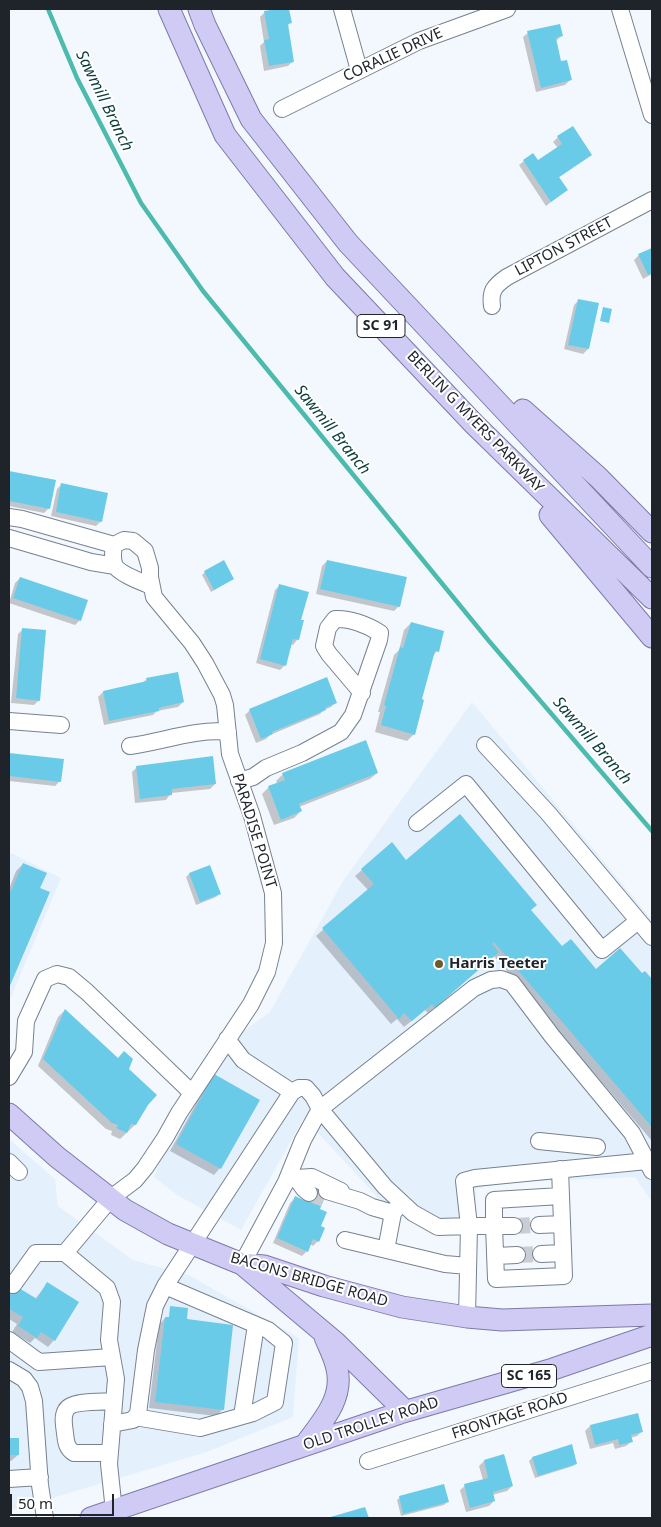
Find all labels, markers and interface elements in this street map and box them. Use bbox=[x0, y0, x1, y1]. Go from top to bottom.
street label: CORALIE DRIVE bbox=[340, 24, 446, 86]
water label: Sawmill Branch bbox=[71, 47, 137, 155]
street label: LIPTON STREET bbox=[512, 214, 616, 280]
road number: SC 91 bbox=[357, 314, 405, 338]
street label: BERLIN G MYERS PARKWAY bbox=[403, 348, 547, 496]
water label: Sawmill Branch bbox=[290, 381, 374, 479]
water label: Sawmill Branch bbox=[549, 693, 635, 789]
street label: PARADISE POINT bbox=[228, 771, 280, 891]
place label: Harris Teeter bbox=[449, 955, 546, 973]
marker: Harris Teeter bbox=[433, 958, 445, 970]
street label: BACONS BRIDGE ROAD bbox=[228, 1249, 390, 1311]
road number: SC 165 bbox=[502, 1364, 556, 1388]
street label: FRONTAGE ROAD bbox=[450, 1389, 570, 1443]
street label: OLD TROLLEY ROAD bbox=[301, 1394, 441, 1454]
scale bar bbox=[12, 1484, 116, 1516]
text: 50 m bbox=[18, 1493, 53, 1513]

